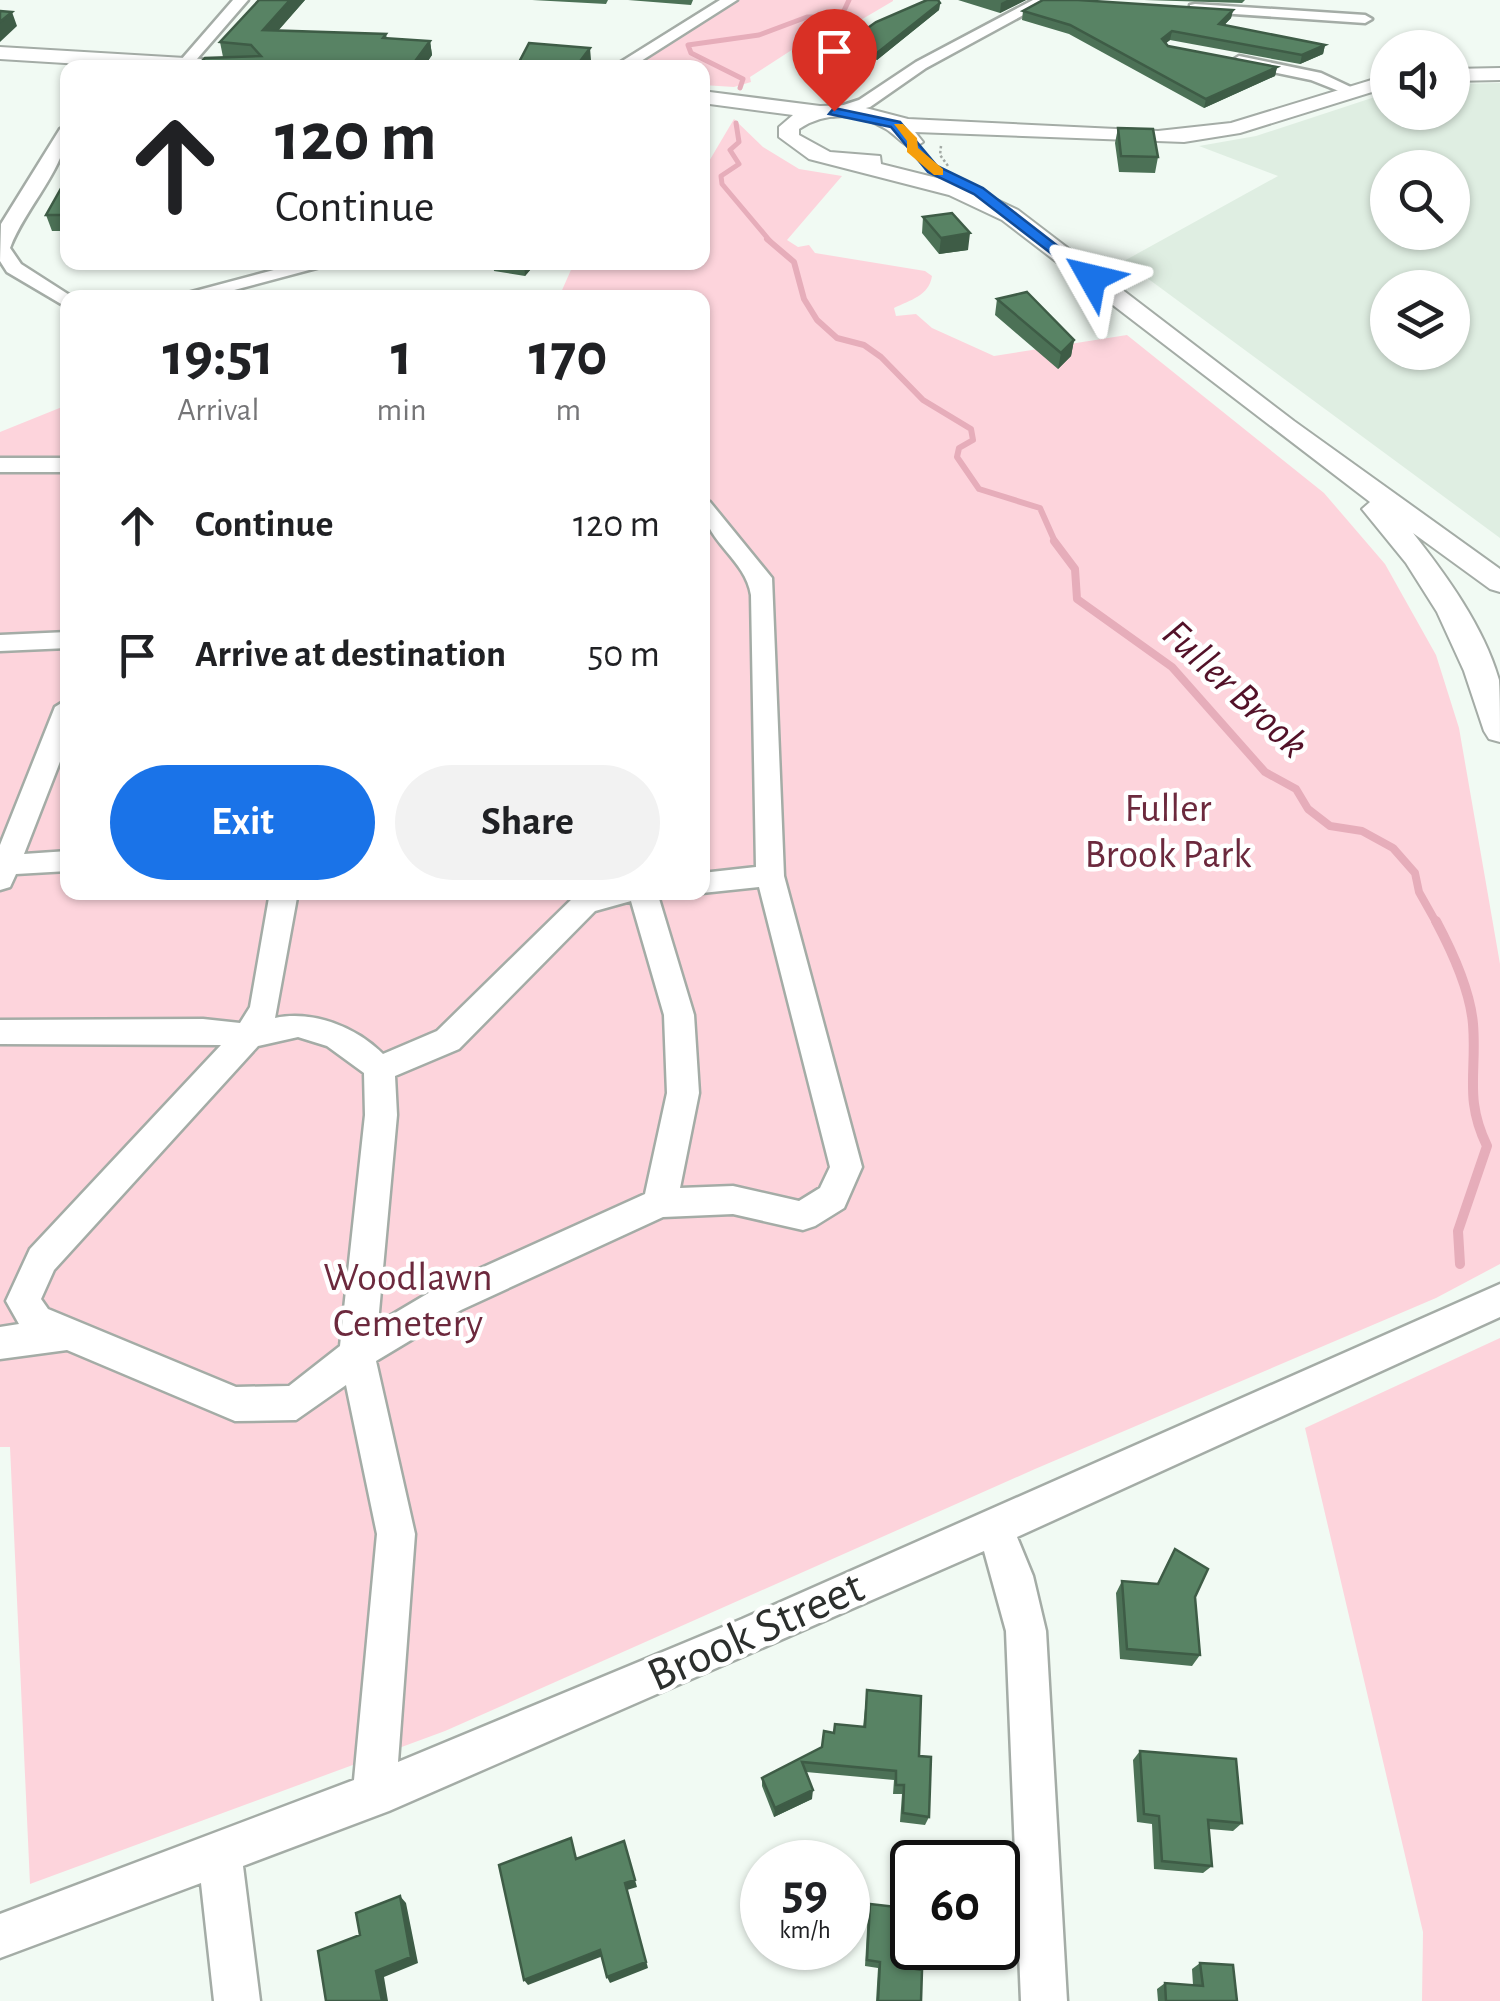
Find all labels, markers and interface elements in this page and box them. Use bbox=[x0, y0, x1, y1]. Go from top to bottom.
pin bbox=[792, 9, 877, 112]
icon: arrive bbox=[807, 24, 862, 79]
map controls bbox=[1370, 30, 1470, 370]
button: sound bbox=[1370, 30, 1470, 130]
icon: ahead bbox=[110, 100, 240, 230]
text: 120 m bbox=[275, 103, 437, 173]
button: search bbox=[1370, 150, 1470, 250]
text: Continue bbox=[275, 185, 434, 230]
position arrow bbox=[1040, 226, 1144, 330]
button: layers bbox=[1370, 270, 1470, 370]
text: 19:51 bbox=[162, 326, 274, 386]
text: 1 bbox=[391, 326, 412, 386]
text: 170 bbox=[529, 326, 608, 386]
text: Arrival bbox=[177, 394, 259, 426]
text: min bbox=[377, 394, 426, 426]
text: m bbox=[555, 394, 581, 426]
icon: ahead bbox=[110, 498, 165, 553]
text: Continue bbox=[195, 506, 333, 544]
text: 120 m bbox=[573, 506, 660, 544]
water label: Fuller Brook bbox=[1154, 612, 1316, 766]
icon: arrive bbox=[110, 628, 165, 683]
text: Arrive at destination bbox=[195, 636, 506, 674]
text: 50 m bbox=[587, 636, 660, 674]
button: Exit bbox=[110, 765, 375, 880]
button: Share bbox=[395, 765, 660, 880]
park label: Fuller Brook Park bbox=[1084, 789, 1252, 875]
park label: Woodlawn Cemetery bbox=[323, 1258, 493, 1344]
street label: Brook Street bbox=[641, 1563, 871, 1701]
speed limit sign: 60 bbox=[890, 1840, 1020, 1970]
text: 59 bbox=[782, 1868, 828, 1918]
text: km/h bbox=[779, 1918, 831, 1943]

